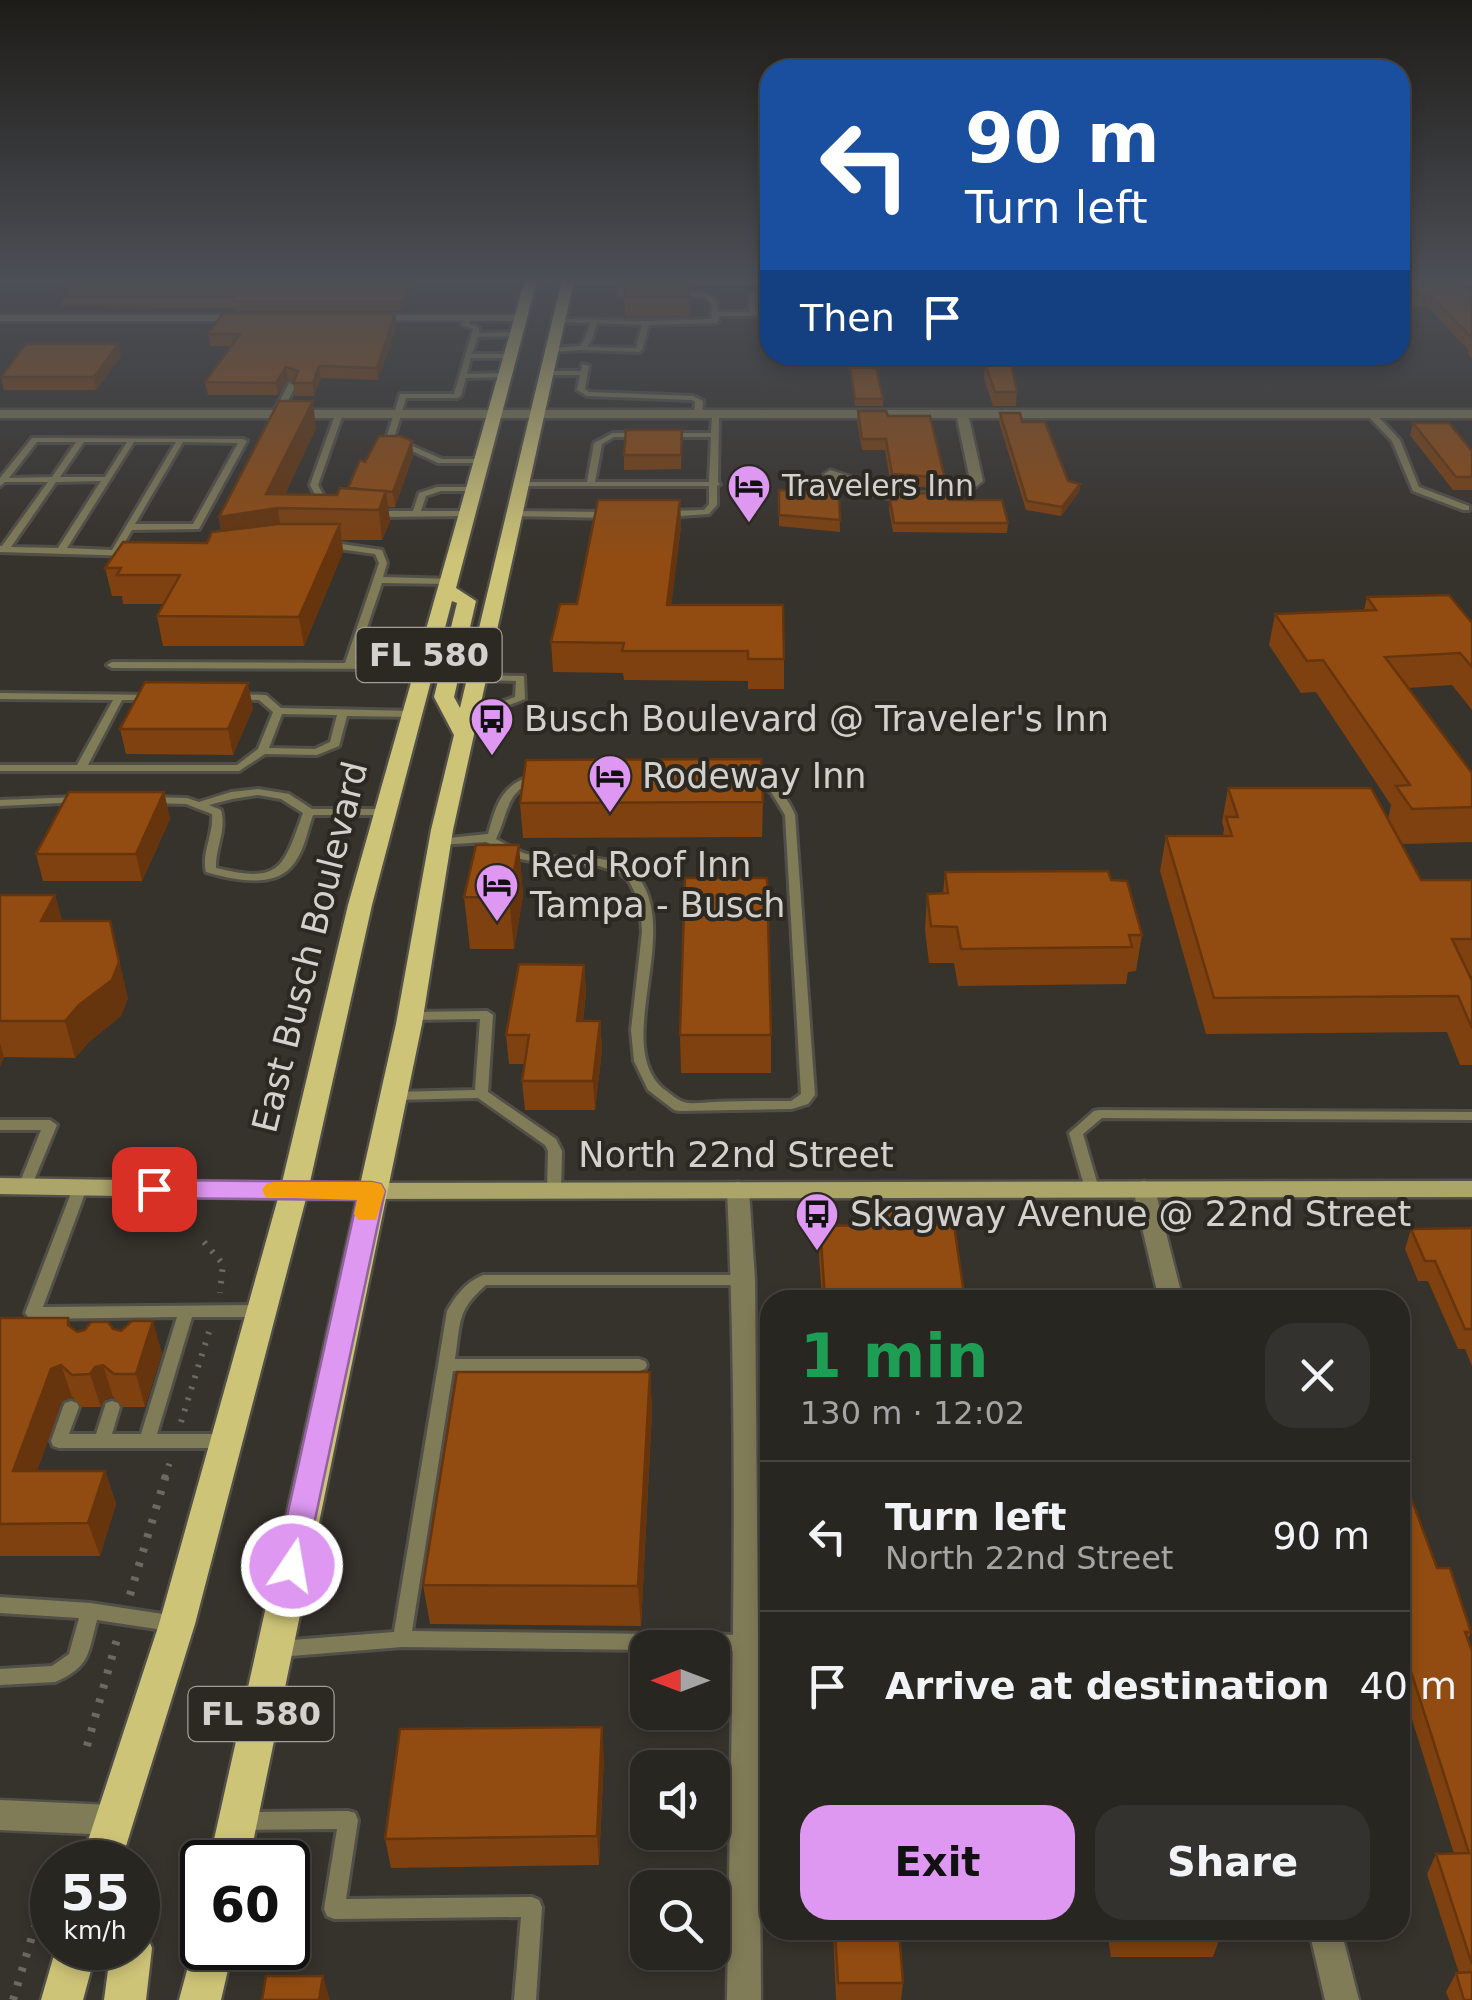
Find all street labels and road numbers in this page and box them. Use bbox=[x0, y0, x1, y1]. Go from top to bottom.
road number: FL 580 bbox=[356, 628, 502, 682]
street label: East Busch Boulevard bbox=[245, 757, 375, 1137]
street label: North 22nd Street bbox=[578, 1135, 894, 1175]
road number: FL 580 bbox=[188, 1687, 334, 1741]

